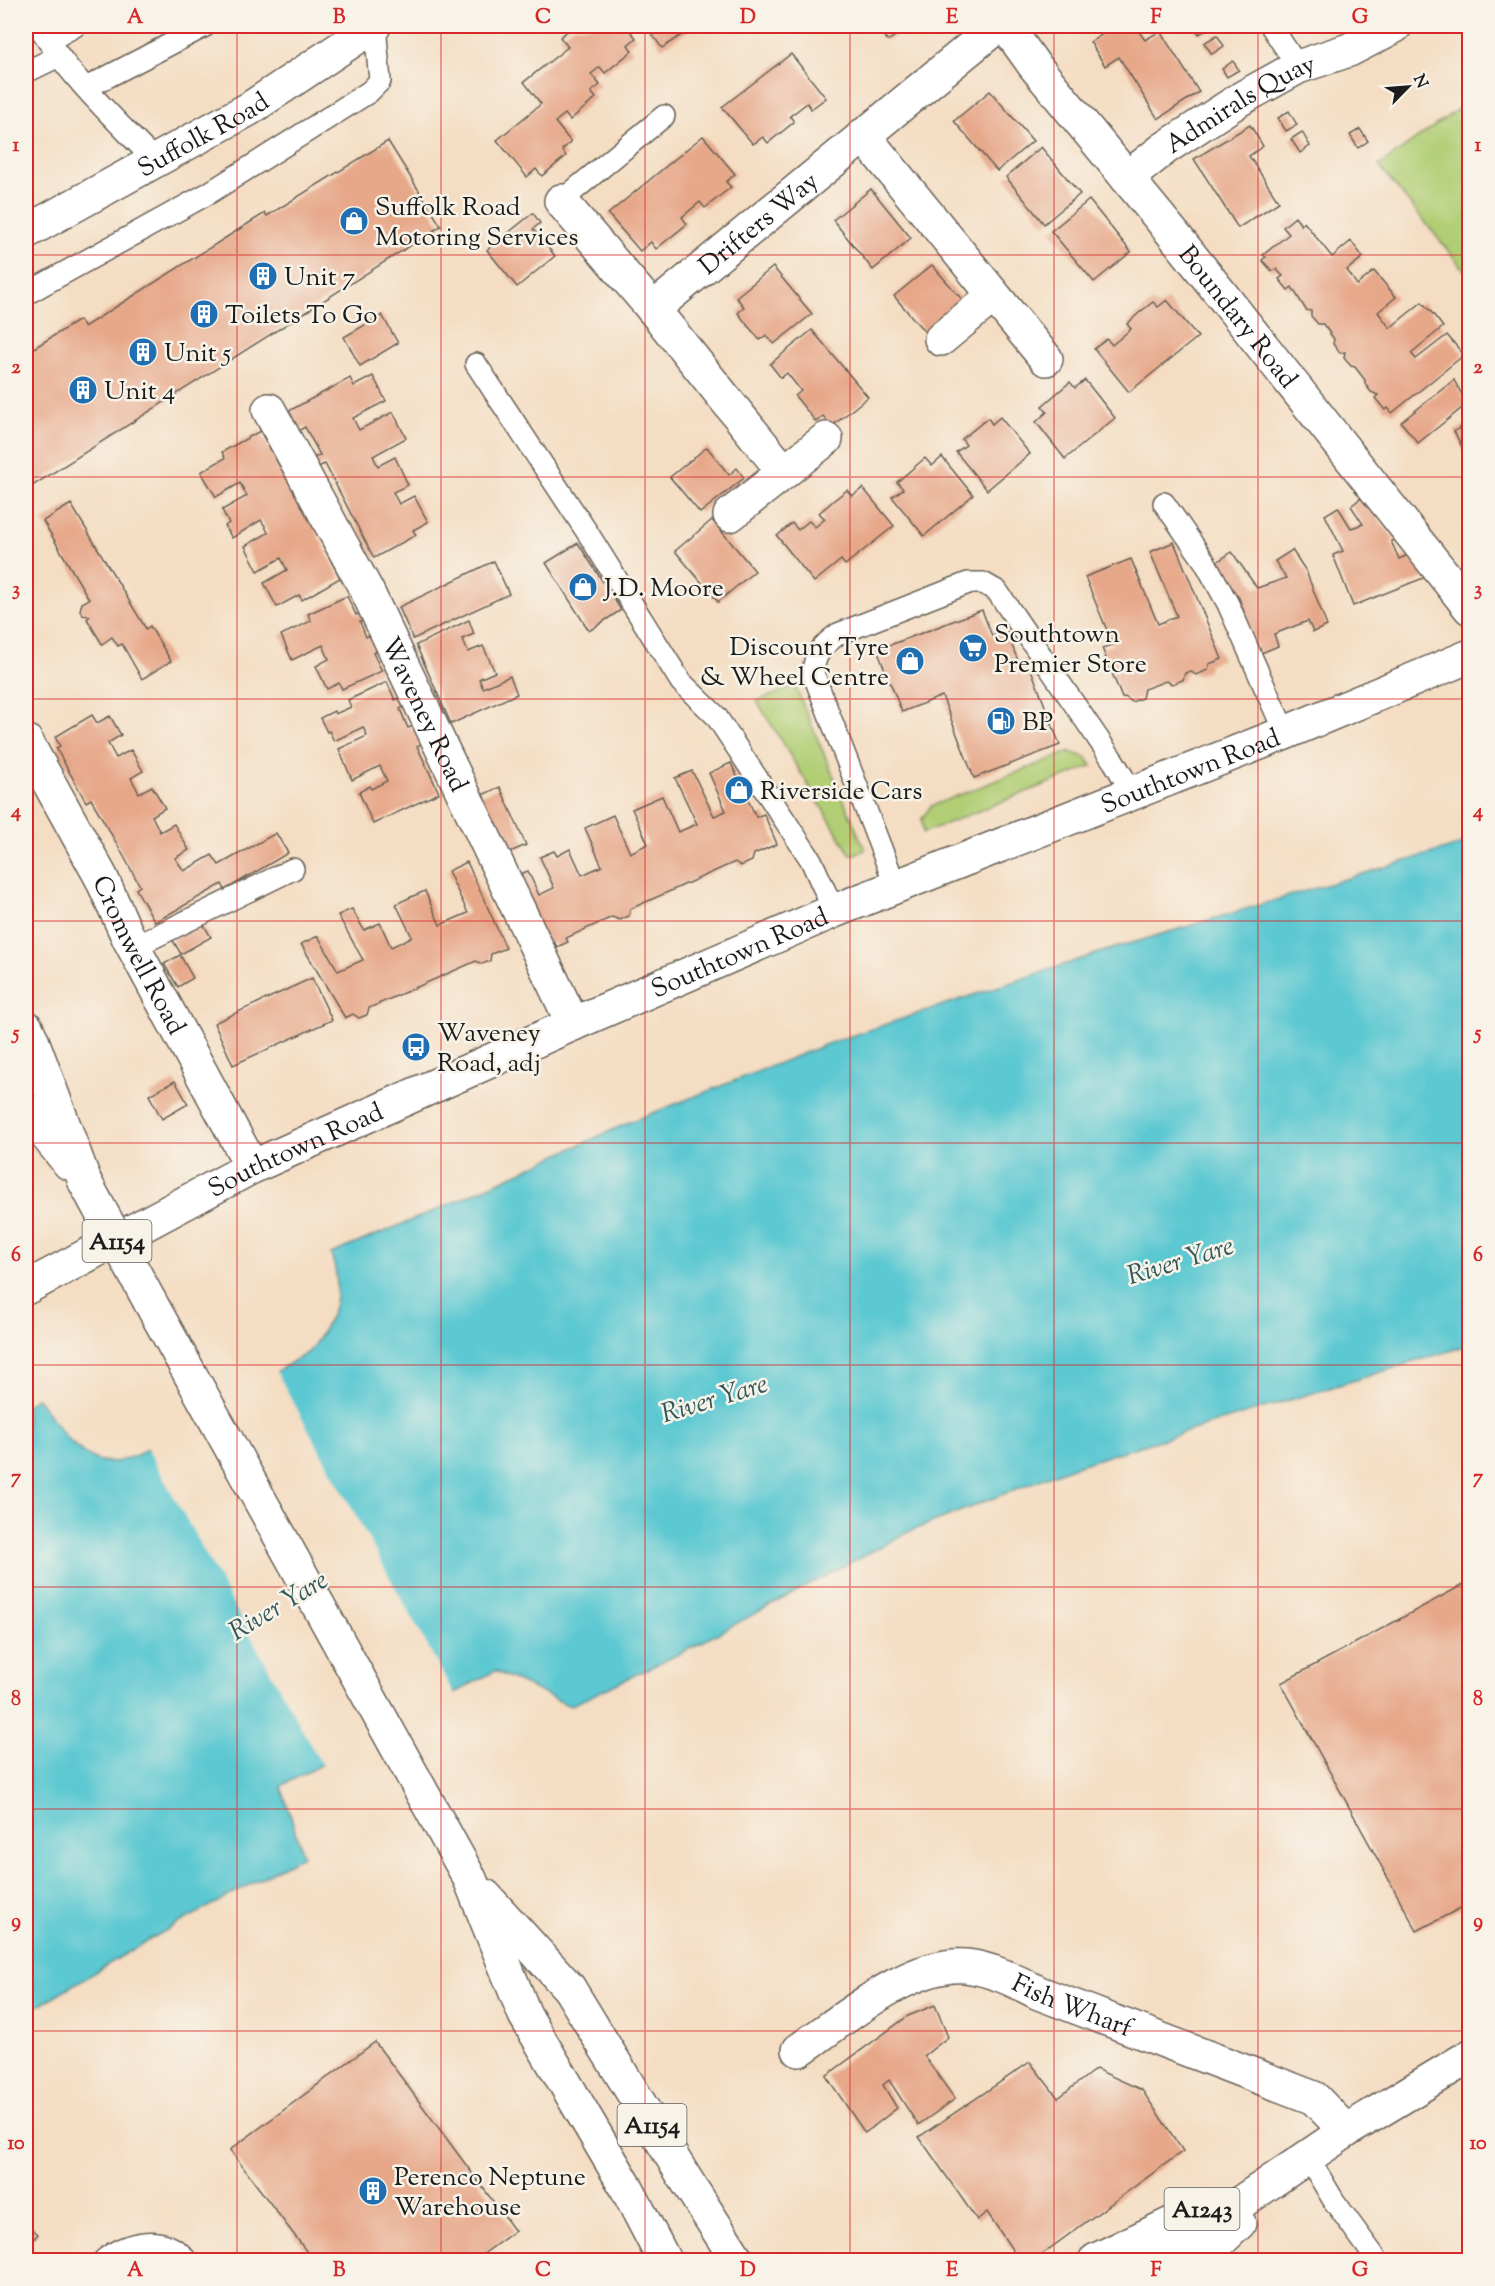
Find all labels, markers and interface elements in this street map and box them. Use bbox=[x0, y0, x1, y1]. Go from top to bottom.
text: A bbox=[127, 4, 144, 33]
text: B bbox=[333, 4, 346, 33]
text: C bbox=[535, 4, 551, 33]
text: D bbox=[740, 4, 756, 33]
text: E bbox=[946, 4, 959, 33]
text: F bbox=[1150, 4, 1162, 33]
text: G bbox=[1352, 4, 1369, 33]
street label: Admirals Quay bbox=[1159, 47, 1320, 164]
north arrow bbox=[1378, 57, 1438, 117]
text: N bbox=[1406, 71, 1433, 93]
street label: Suffolk Road bbox=[131, 84, 278, 188]
text: 1 bbox=[13, 132, 20, 161]
text: 1 bbox=[1475, 132, 1482, 161]
street label: Drifters Way bbox=[692, 164, 827, 285]
place label: Suffolk Road Motoring Services bbox=[375, 190, 578, 257]
shop icon: Suffolk Road Motoring Services bbox=[338, 205, 370, 237]
street label: Boundary Road bbox=[1168, 238, 1305, 398]
building icon: Unit 7 bbox=[247, 260, 279, 292]
place label: Unit 7 bbox=[284, 260, 355, 297]
building icon: Toilets To Go bbox=[188, 298, 220, 330]
place label: Toilets To Go bbox=[225, 298, 377, 335]
building icon: Unit 5 bbox=[127, 336, 159, 368]
place label: Unit 5 bbox=[164, 336, 231, 373]
text: 2 bbox=[11, 354, 21, 383]
text: 2 bbox=[1473, 354, 1483, 383]
building icon: Unit 4 bbox=[67, 374, 99, 406]
place label: Unit 4 bbox=[104, 374, 175, 411]
shop icon: J.D. Moore bbox=[567, 571, 599, 603]
place label: J.D. Moore bbox=[602, 571, 724, 608]
text: 3 bbox=[12, 576, 20, 605]
text: 3 bbox=[1474, 576, 1482, 605]
place label: Southtown Premier Store bbox=[994, 617, 1147, 684]
place label: Discount Tyre & Wheel Centre bbox=[700, 630, 889, 697]
street label: Waveney Road bbox=[370, 631, 476, 799]
supermarket icon: Southtown Premier Store bbox=[957, 632, 989, 664]
shop icon: Discount Tyre & Wheel Centre bbox=[894, 645, 926, 677]
fuel station icon: BP bbox=[985, 705, 1017, 737]
place label: BP bbox=[1022, 705, 1053, 742]
street label: Southtown Road bbox=[1096, 721, 1286, 825]
shop icon: Riverside Cars bbox=[723, 774, 755, 806]
place label: Riverside Cars bbox=[760, 774, 922, 811]
text: 4 bbox=[10, 798, 21, 827]
text: 4 bbox=[1472, 798, 1483, 827]
street label: Cromwell Road bbox=[82, 870, 194, 1042]
street label: Southtown Road bbox=[646, 899, 835, 1009]
place label: Waveney Road, adj bbox=[437, 1016, 541, 1083]
text: 5 bbox=[11, 1020, 20, 1049]
text: 5 bbox=[1473, 1020, 1482, 1049]
bus stop icon: Waveney Road, adj bbox=[400, 1031, 432, 1063]
street label: Southtown Road bbox=[202, 1095, 390, 1208]
road number: A1154 bbox=[82, 1220, 152, 1262]
water label: River Yare bbox=[1123, 1228, 1239, 1297]
text: 6 bbox=[11, 1242, 21, 1271]
text: 6 bbox=[1473, 1242, 1483, 1271]
water label: River Yare bbox=[657, 1366, 773, 1435]
text: 7 bbox=[11, 1464, 22, 1493]
text: 7 bbox=[1473, 1464, 1484, 1493]
water label: River Yare bbox=[222, 1562, 336, 1652]
text: 8 bbox=[11, 1686, 21, 1715]
text: 8 bbox=[1473, 1686, 1483, 1715]
text: 9 bbox=[11, 1908, 21, 1937]
text: 9 bbox=[1473, 1908, 1483, 1937]
street label: Fish Wharf bbox=[1005, 1966, 1138, 2048]
road number: A1154 bbox=[618, 2104, 686, 2146]
text: 10 bbox=[7, 2130, 25, 2159]
text: 10 bbox=[1469, 2130, 1487, 2159]
place label: Perenco Neptune Warehouse bbox=[394, 2160, 586, 2227]
building icon: Perenco Neptune Warehouse bbox=[357, 2175, 389, 2207]
road number: A1243 bbox=[1164, 2188, 1240, 2230]
text: A bbox=[127, 2257, 144, 2286]
text: B bbox=[333, 2257, 346, 2286]
text: C bbox=[535, 2257, 551, 2286]
text: D bbox=[740, 2257, 756, 2286]
text: E bbox=[946, 2257, 959, 2286]
text: F bbox=[1150, 2257, 1162, 2286]
text: G bbox=[1352, 2257, 1369, 2286]

